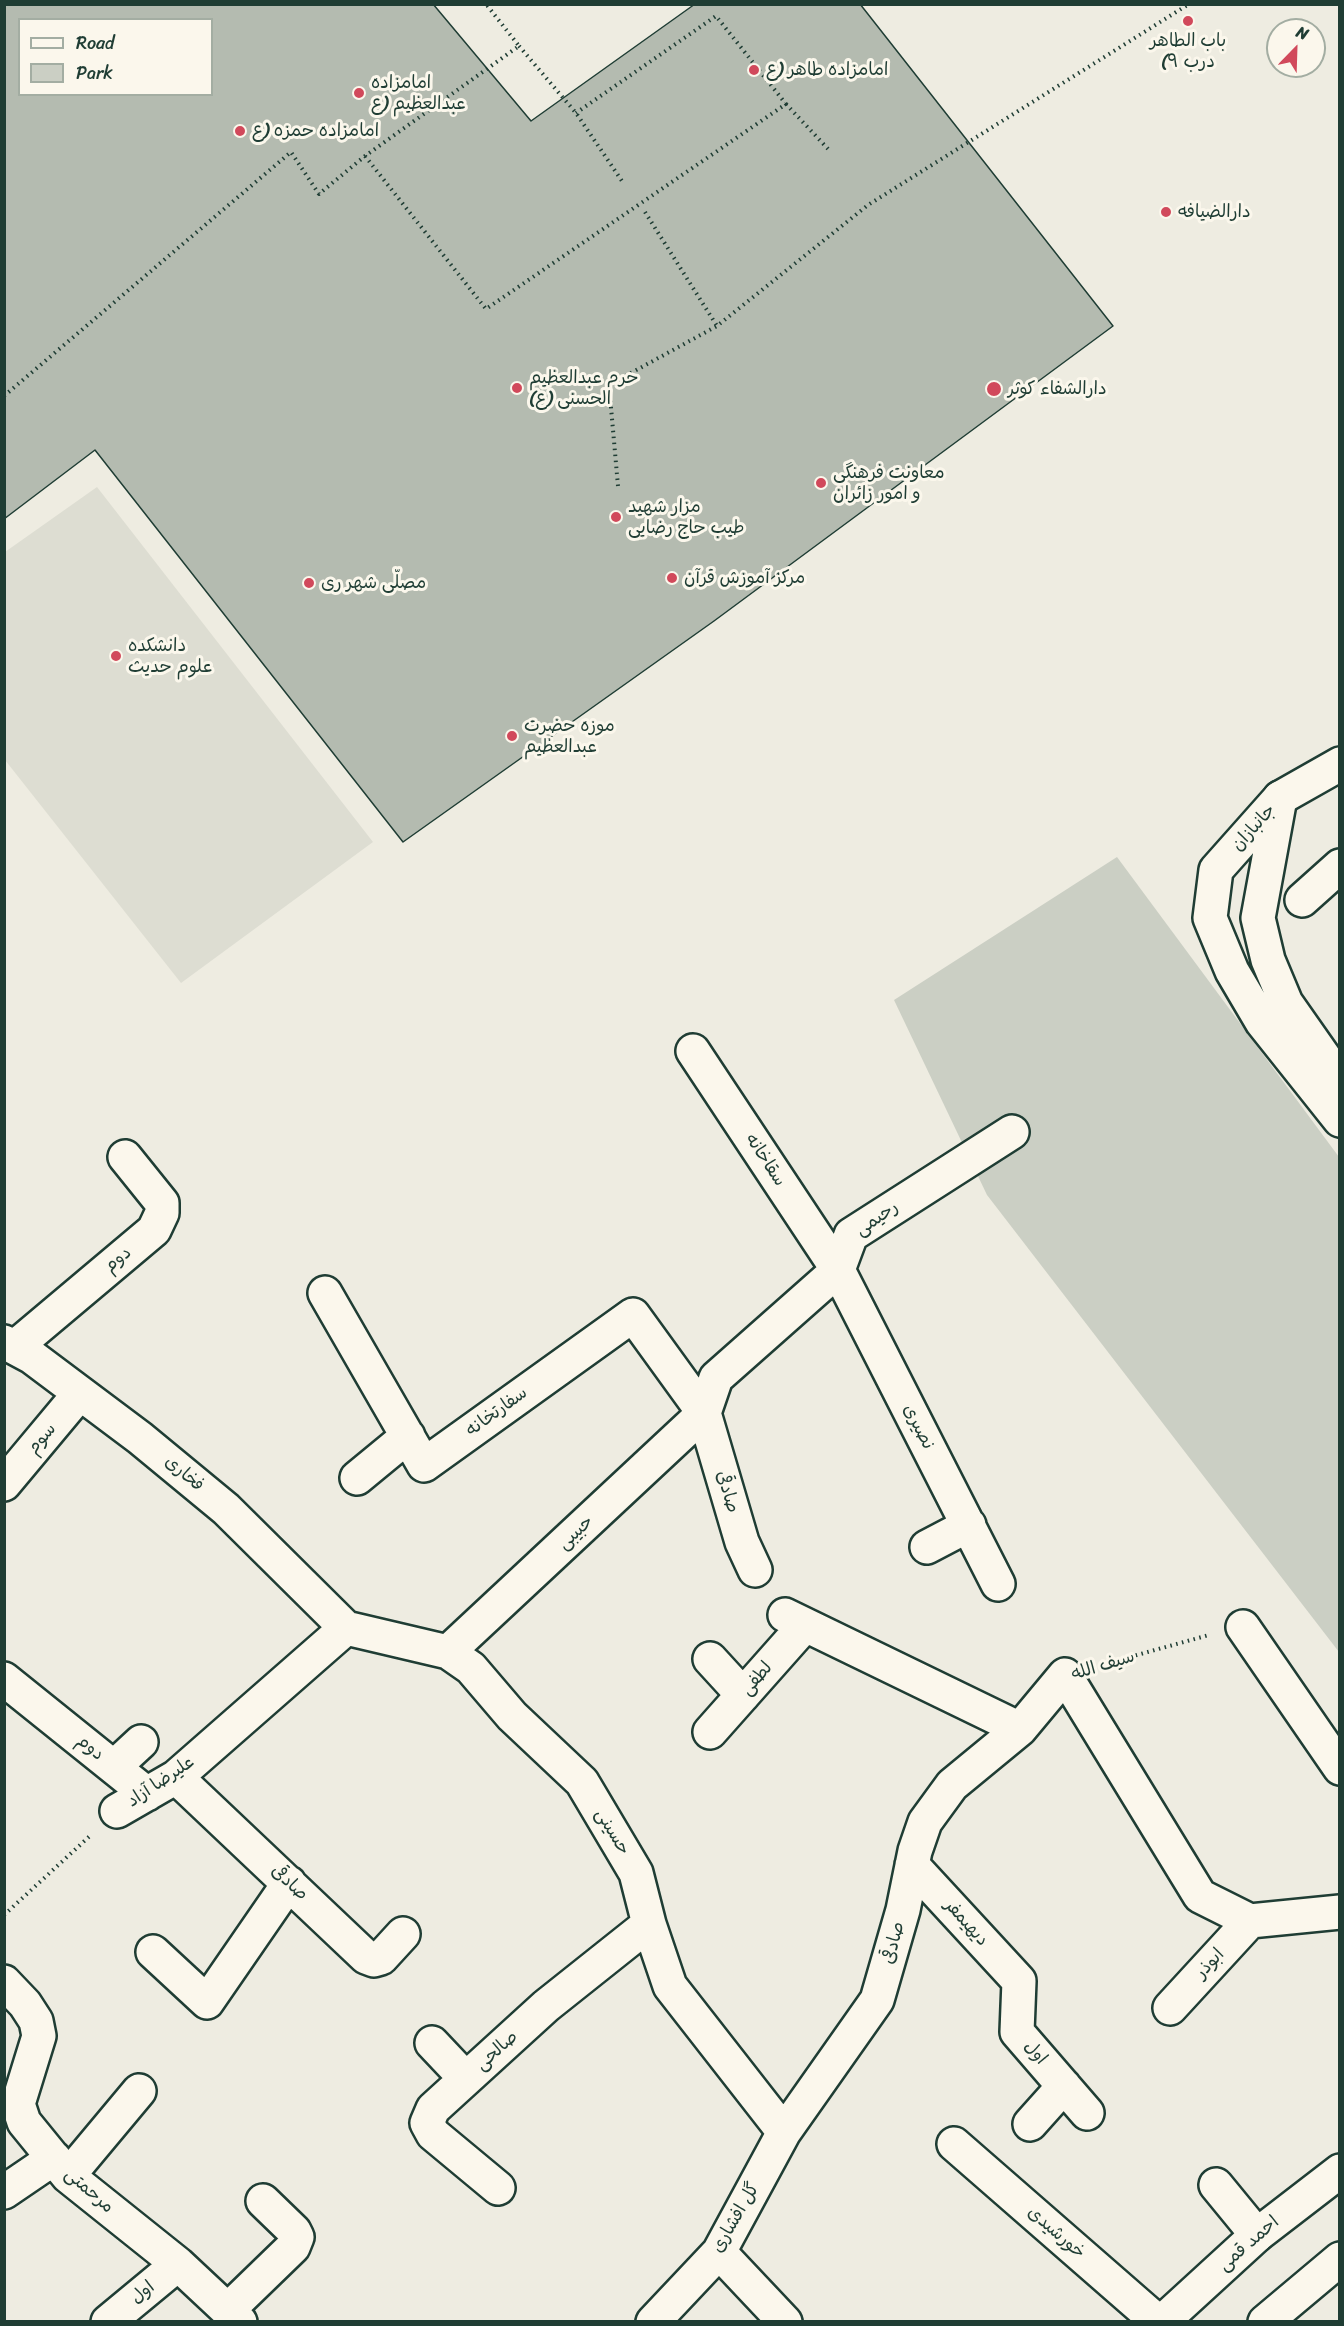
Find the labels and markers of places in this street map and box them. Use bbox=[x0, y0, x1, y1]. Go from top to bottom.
marker: باب الطاهر (درب ۹ bbox=[1181, 14, 1195, 28]
place label: باب الطاهر (درب ۹ bbox=[1150, 30, 1226, 72]
place label: امامزاده طاهر (ع bbox=[766, 59, 888, 81]
marker: امامزاده طاهر (ع bbox=[747, 63, 761, 77]
place label: امامزاده عبدالعظیم (ع bbox=[371, 72, 466, 115]
marker: امامزاده عبدالعظیم (ع bbox=[352, 86, 366, 100]
place label: امامزاده حمزه (ع bbox=[252, 120, 379, 142]
marker: امامزاده حمزه (ع bbox=[233, 124, 247, 138]
place label: دارالضیافه bbox=[1178, 201, 1251, 223]
marker: دارالضیافه bbox=[1159, 205, 1173, 219]
place label: حرم عبدالعظیم الحسنی (ع) bbox=[529, 367, 639, 410]
place label: دارالشفاء کوثر bbox=[1008, 378, 1107, 400]
marker: دارالشفاء کوثر bbox=[985, 380, 1003, 398]
marker: حرم عبدالعظیم الحسنی (ع) bbox=[510, 381, 524, 395]
place label: معاونت فرهنگی و امور زائران bbox=[833, 462, 945, 504]
marker: معاونت فرهنگی و امور زائران bbox=[814, 476, 828, 490]
place label: مزار شهید طیب حاج رضایی bbox=[628, 496, 744, 538]
marker: مزار شهید طیب حاج رضایی bbox=[609, 510, 623, 524]
place label: مرکز آموزش قرآن bbox=[684, 567, 805, 589]
marker: مرکز آموزش قرآن bbox=[665, 571, 679, 585]
place label: مصلّی شهر ری bbox=[321, 572, 426, 594]
marker: مصلّی شهر ری bbox=[302, 576, 316, 590]
place label: دانشکده علوم حدیث bbox=[128, 635, 212, 678]
marker: دانشکده علوم حدیث bbox=[109, 649, 123, 663]
place label: موزه حضرت عبدالعظیم bbox=[524, 715, 615, 758]
marker: موزه حضرت عبدالعظیم bbox=[505, 729, 519, 743]

